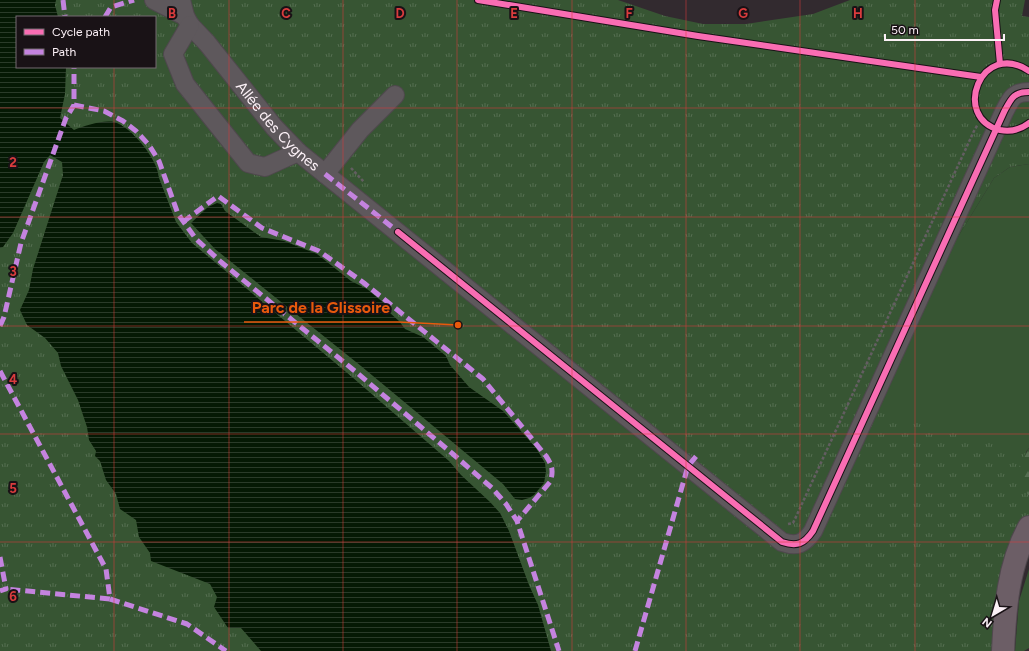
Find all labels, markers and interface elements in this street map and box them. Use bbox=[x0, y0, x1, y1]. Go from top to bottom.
text: B bbox=[168, 6, 176, 21]
text: C bbox=[281, 6, 291, 21]
text: D bbox=[395, 6, 405, 21]
text: E bbox=[510, 6, 518, 21]
text: F bbox=[625, 6, 633, 21]
text: G bbox=[738, 6, 748, 21]
text: H bbox=[853, 6, 863, 21]
legend bbox=[16, 16, 156, 68]
scale bar bbox=[885, 16, 1004, 42]
text: 50 m bbox=[891, 23, 919, 37]
text: Cycle path bbox=[52, 25, 110, 39]
text: Path bbox=[52, 45, 76, 59]
street label: Allée des Cygnes bbox=[232, 78, 323, 175]
text: 2 bbox=[9, 155, 17, 170]
text: 3 bbox=[9, 264, 17, 279]
callout: Parc de la Glissoire bbox=[244, 294, 399, 322]
text: Parc de la Glissoire bbox=[252, 298, 390, 317]
text: 4 bbox=[9, 372, 17, 387]
text: 5 bbox=[9, 481, 17, 496]
text: 6 bbox=[9, 589, 17, 604]
north arrow bbox=[973, 595, 1013, 635]
text: N bbox=[980, 615, 995, 630]

